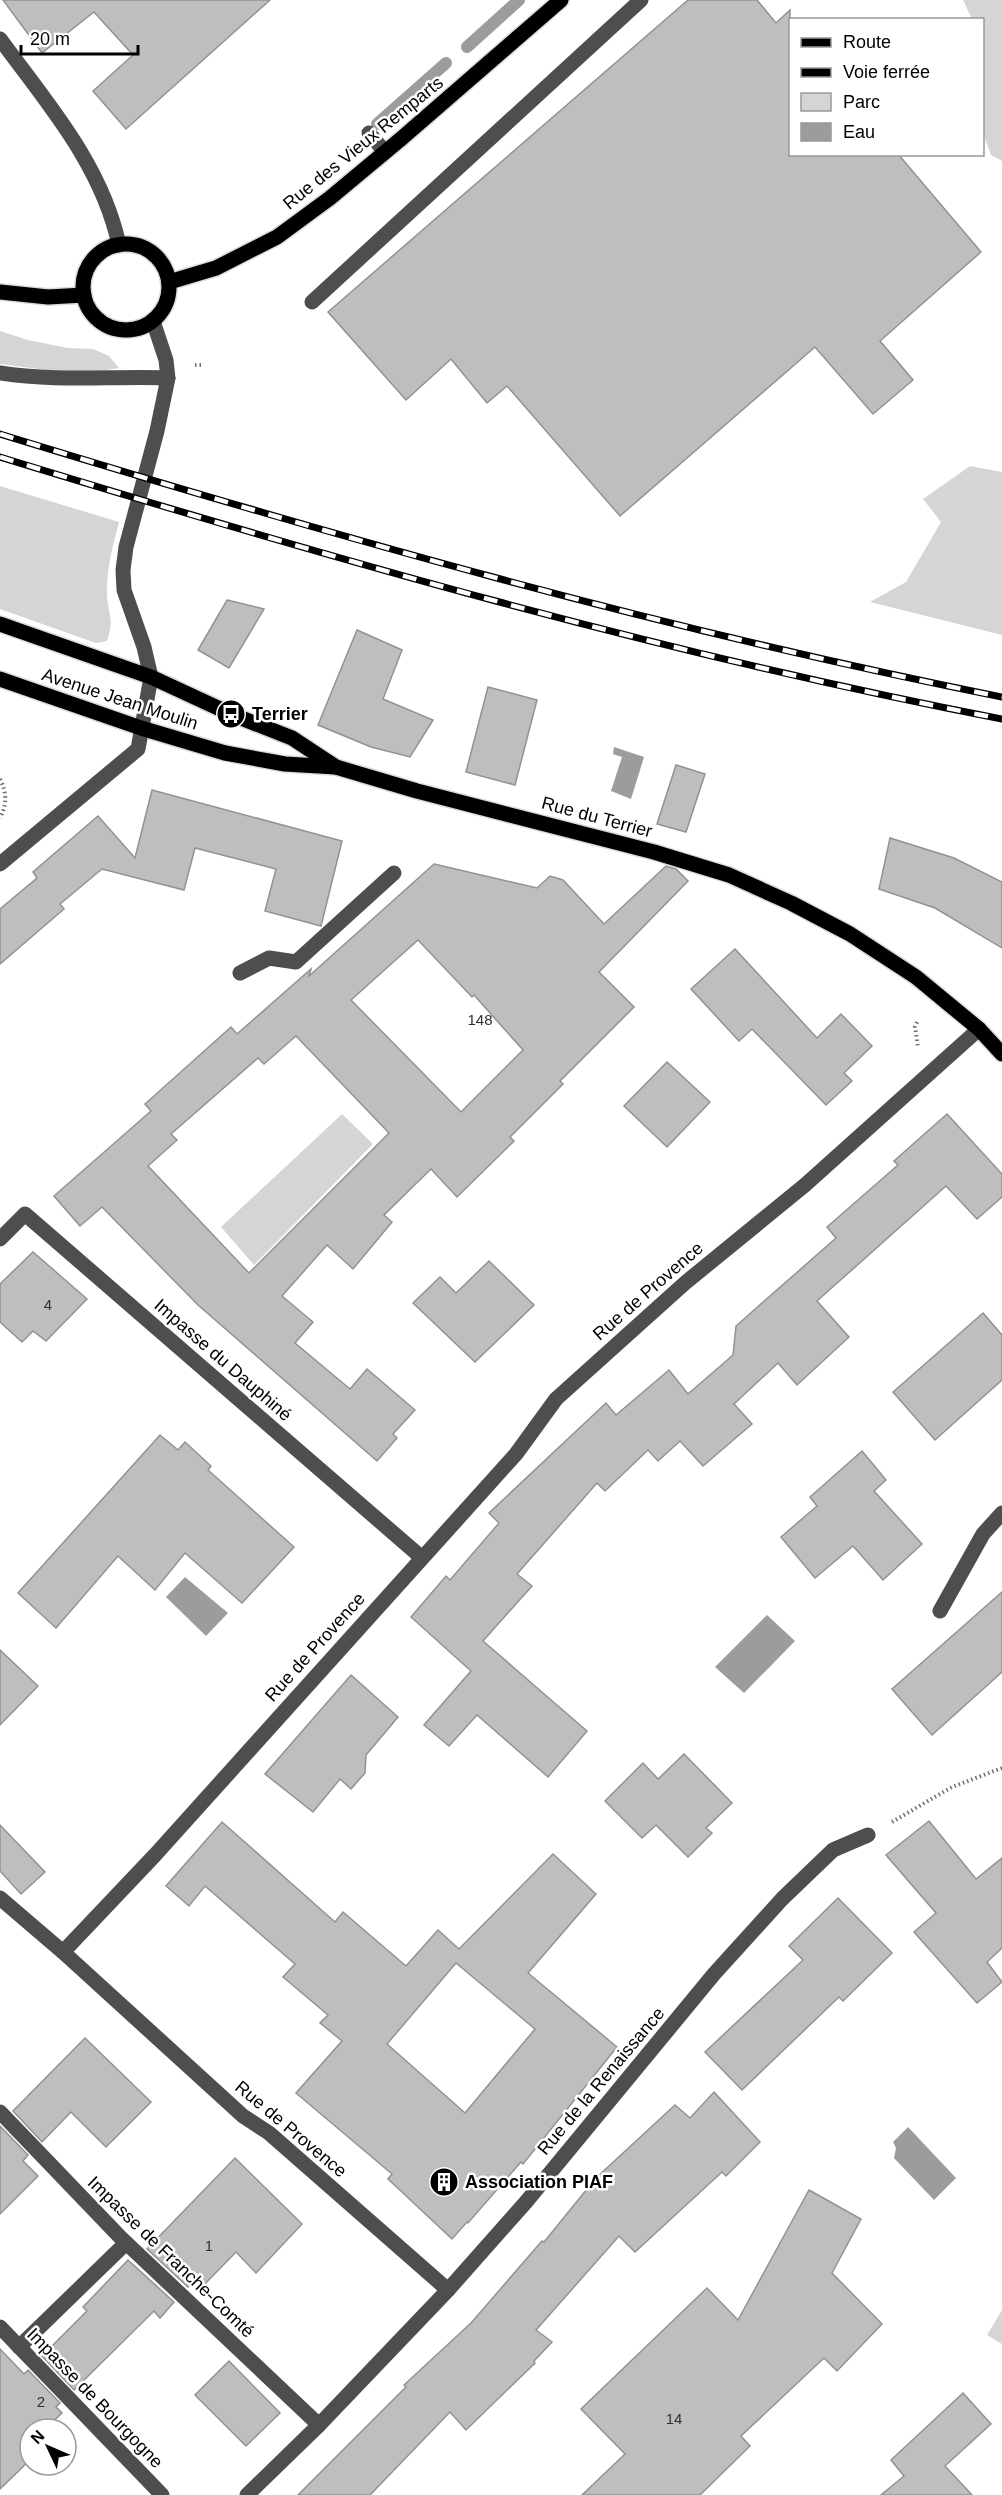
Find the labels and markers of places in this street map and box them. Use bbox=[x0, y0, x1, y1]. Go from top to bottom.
bus stop icon: Terrier bbox=[215, 698, 247, 730]
place label: Terrier bbox=[252, 704, 308, 724]
building icon: Association PIAF bbox=[428, 2166, 460, 2198]
place label: Association PIAF bbox=[465, 2172, 613, 2192]

